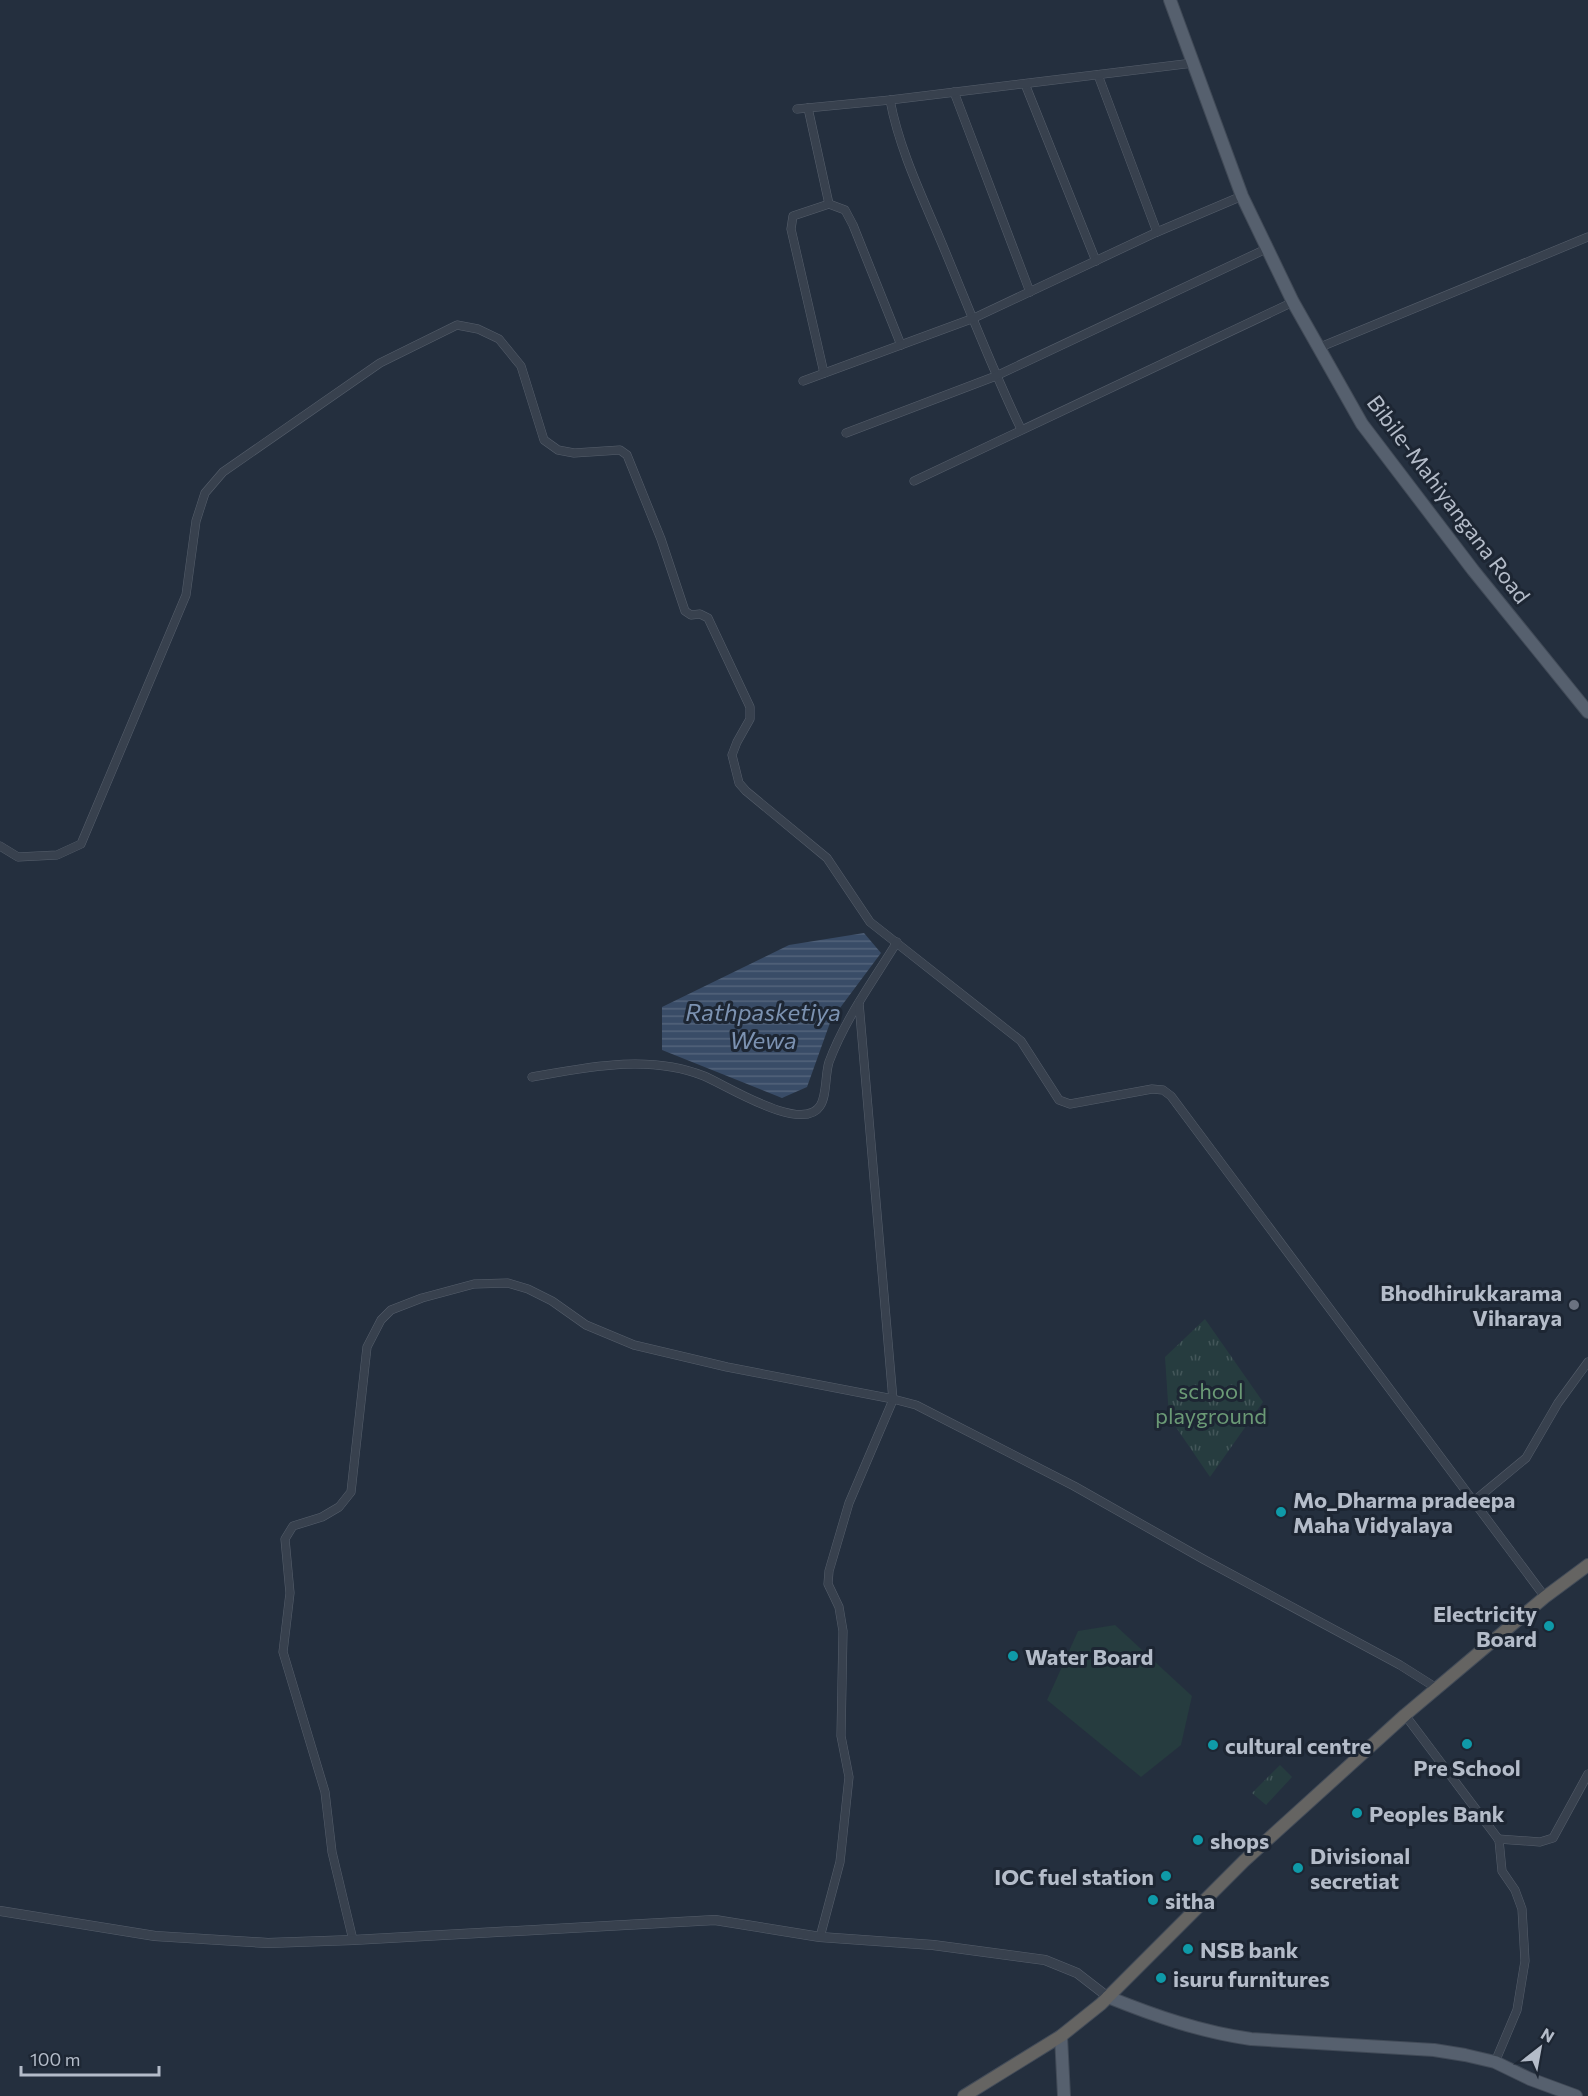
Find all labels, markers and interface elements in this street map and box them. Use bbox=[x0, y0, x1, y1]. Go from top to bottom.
street label: Bibile-Mahiyangana Road bbox=[1362, 390, 1536, 608]
water label: Rathpasketiya Wewa bbox=[685, 997, 841, 1054]
place label: Bhodhirukkarama Viharaya bbox=[1380, 1279, 1562, 1331]
marker: Bhodhirukkarama Viharaya bbox=[1567, 1298, 1581, 1312]
park label: school playground bbox=[1155, 1377, 1267, 1429]
place label: Mo_Dharma pradeepa Maha Vidyalaya bbox=[1293, 1486, 1515, 1538]
marker: Mo_Dharma pradeepa Maha Vidyalaya bbox=[1274, 1505, 1288, 1519]
place label: Electricity Board bbox=[1433, 1600, 1537, 1652]
marker: Electricity Board bbox=[1542, 1619, 1556, 1633]
place label: Water Board bbox=[1025, 1643, 1153, 1670]
marker: Water Board bbox=[1006, 1649, 1020, 1663]
place label: cultural centre bbox=[1225, 1732, 1371, 1759]
marker: Pre School bbox=[1460, 1737, 1474, 1751]
marker: cultural centre bbox=[1206, 1738, 1220, 1752]
place label: Pre School bbox=[1413, 1754, 1521, 1781]
place label: Peoples Bank bbox=[1369, 1800, 1505, 1827]
marker: Peoples Bank bbox=[1350, 1806, 1364, 1820]
place label: shops bbox=[1210, 1827, 1269, 1854]
marker: shops bbox=[1191, 1833, 1205, 1847]
place label: Divisional secretiat bbox=[1310, 1842, 1410, 1894]
marker: Divisional secretiat bbox=[1291, 1861, 1305, 1875]
place label: IOC fuel station bbox=[994, 1863, 1154, 1890]
marker: IOC fuel station bbox=[1159, 1869, 1173, 1883]
place label: sitha bbox=[1165, 1887, 1215, 1914]
marker: sitha bbox=[1146, 1893, 1160, 1907]
place label: NSB bank bbox=[1200, 1936, 1299, 1963]
marker: NSB bank bbox=[1181, 1942, 1195, 1956]
place label: isuru furnitures bbox=[1173, 1965, 1330, 1992]
marker: isuru furnitures bbox=[1154, 1971, 1168, 1985]
north arrow bbox=[1510, 2018, 1570, 2078]
text: N bbox=[1538, 2023, 1558, 2046]
scale bar bbox=[21, 2039, 159, 2077]
text: 100 m bbox=[30, 2048, 80, 2070]

